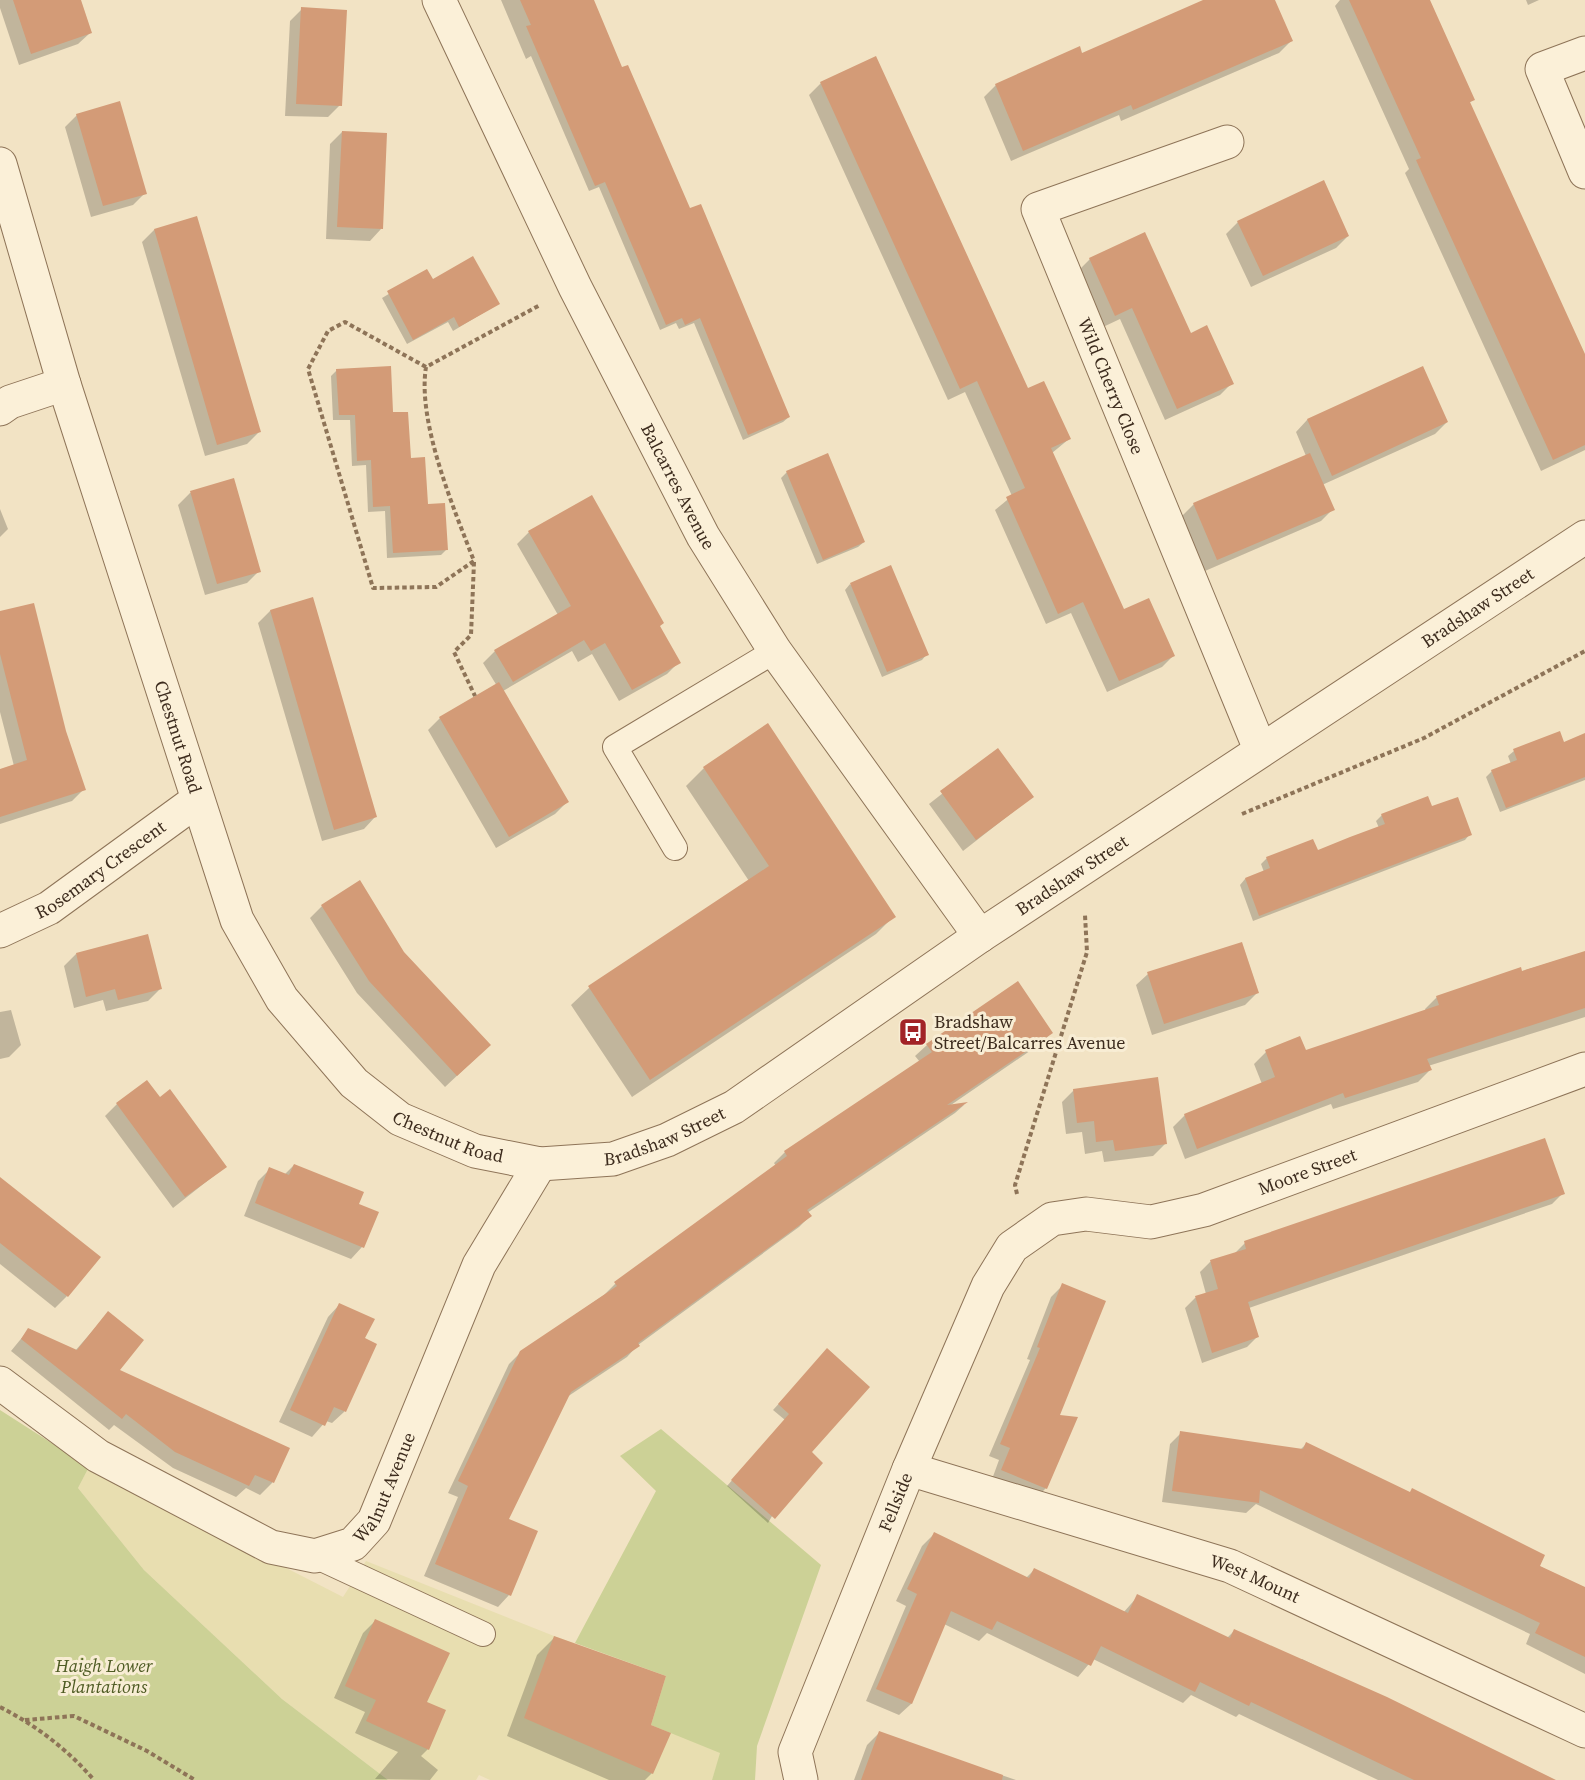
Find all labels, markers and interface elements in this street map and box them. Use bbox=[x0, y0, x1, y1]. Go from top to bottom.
street label: Wild Cherry Close bbox=[1072, 314, 1151, 458]
street label: Balcarres Avenue bbox=[635, 419, 721, 554]
street label: Bradshaw Street bbox=[1416, 561, 1539, 654]
street label: Chestnut Road bbox=[148, 677, 208, 796]
street label: Rosemary Crescent bbox=[31, 814, 171, 925]
street label: Bradshaw Street bbox=[1011, 829, 1133, 921]
place label: Bradshaw Street/Balcarres Avenue bbox=[934, 1009, 1126, 1055]
bus stop icon: Bradshaw Street/Balcarres Avenue bbox=[897, 1016, 929, 1048]
street label: Bradshaw Street bbox=[603, 1100, 729, 1172]
street label: Chestnut Road bbox=[387, 1104, 506, 1168]
street label: Moore Street bbox=[1254, 1142, 1360, 1201]
street label: Walnut Avenue bbox=[347, 1428, 421, 1548]
street label: Fellside bbox=[872, 1469, 918, 1535]
street label: West Mount bbox=[1207, 1548, 1304, 1609]
park label: Haigh Lower Plantations bbox=[54, 1653, 154, 1699]

